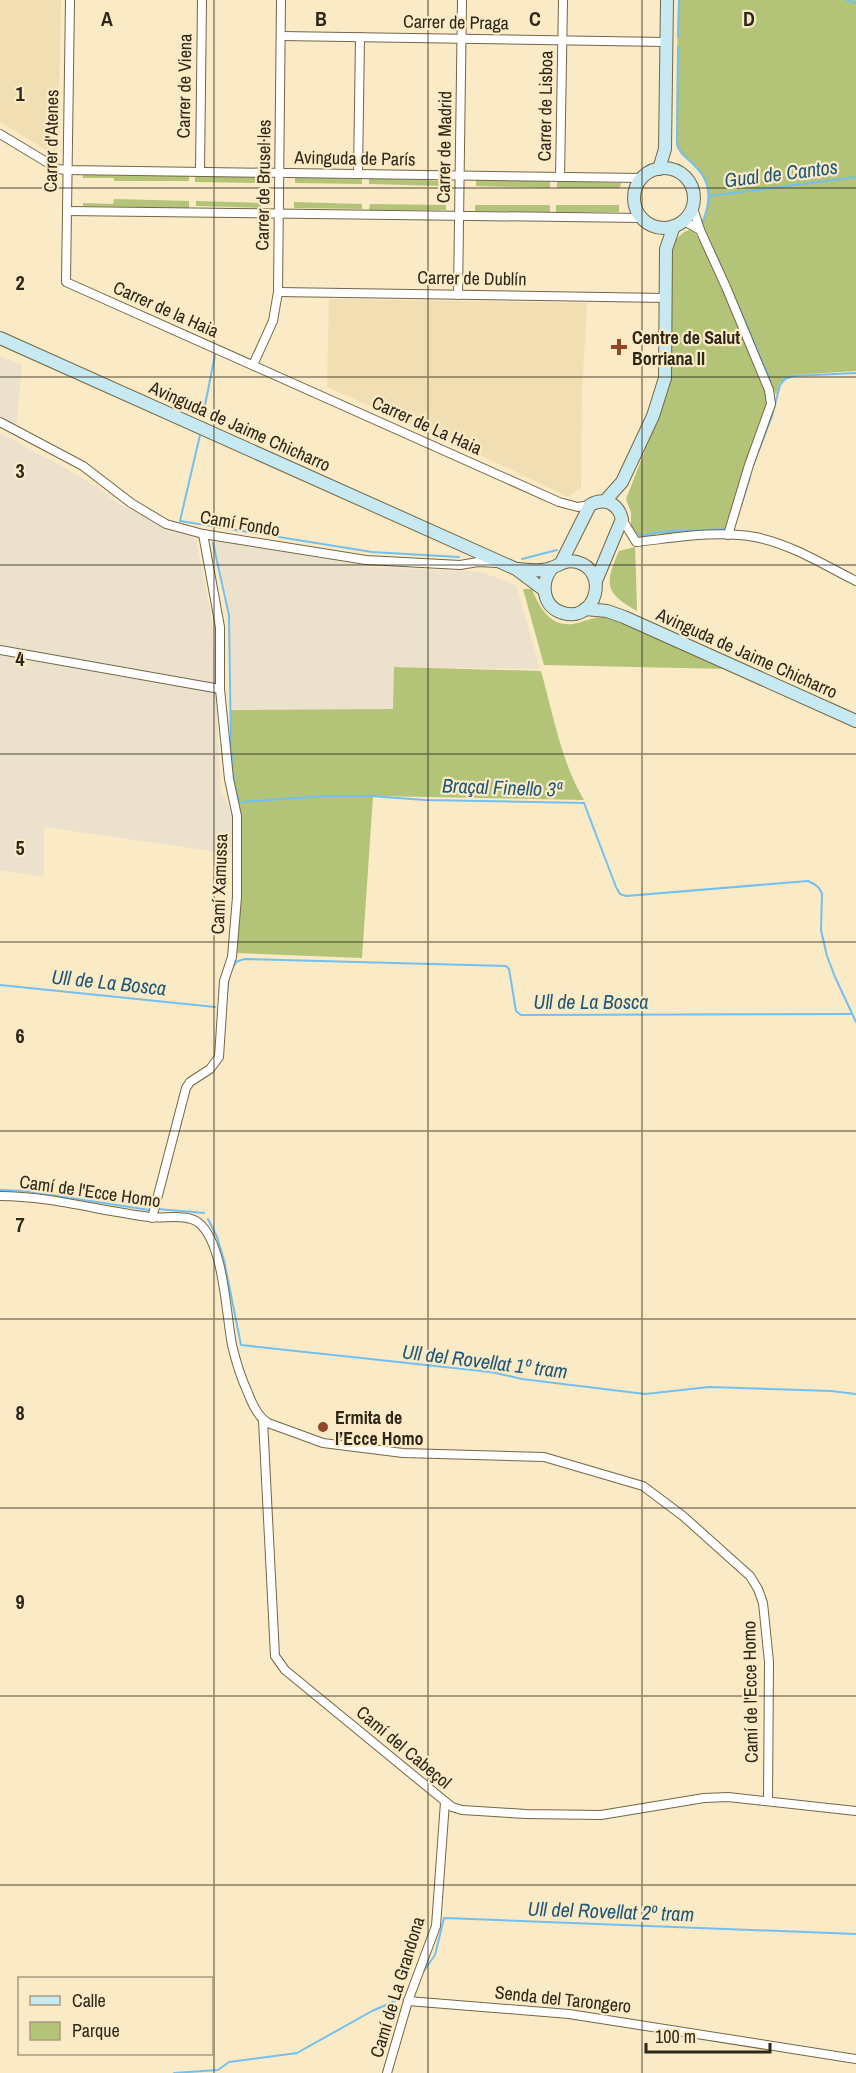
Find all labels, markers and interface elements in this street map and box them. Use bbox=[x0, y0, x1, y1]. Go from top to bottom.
text: A bbox=[101, 5, 113, 32]
text: B bbox=[315, 5, 327, 32]
text: C bbox=[529, 5, 541, 32]
text: D bbox=[743, 5, 755, 32]
street label: Carrer de Praga bbox=[403, 9, 509, 35]
street label: Carrer de Viena bbox=[171, 33, 197, 139]
street label: Carrer de Lisboa bbox=[532, 50, 558, 162]
text: 1 bbox=[15, 80, 25, 107]
street label: Carrer d'Atenes bbox=[38, 89, 64, 193]
street label: Carrer de Madrid bbox=[431, 91, 457, 203]
street label: Carrer de Brusel·les bbox=[249, 119, 277, 251]
street label: Avinguda de París bbox=[293, 144, 416, 172]
water label: Gual de Cantos bbox=[723, 153, 839, 193]
street label: Carrer de Dublín bbox=[417, 265, 527, 291]
text: 2 bbox=[15, 269, 25, 296]
street label: Carrer de la Haia bbox=[109, 275, 223, 343]
place label: Centre de Salut Borriana II bbox=[632, 325, 740, 371]
marker: Centre de Salut Borriana II bbox=[610, 338, 628, 356]
street label: Avinguda de Jaime Chicharro bbox=[145, 374, 335, 477]
street label: Carrer de La Haia bbox=[368, 390, 486, 460]
text: 3 bbox=[15, 457, 25, 484]
street label: Camí Fondo bbox=[198, 504, 282, 542]
street label: Avinguda de Jaime Chicharro bbox=[652, 601, 842, 704]
text: 4 bbox=[15, 645, 25, 672]
water label: Braçal Finello 3ª bbox=[442, 771, 563, 803]
street label: Camí Xamussa bbox=[205, 833, 233, 935]
text: 5 bbox=[15, 834, 25, 861]
water label: Ull de La Bosca bbox=[50, 963, 168, 1001]
water label: Ull de La Bosca bbox=[534, 988, 648, 1015]
text: 6 bbox=[15, 1022, 25, 1049]
street label: Camí de l'Ecce Homo bbox=[18, 1169, 162, 1213]
text: 7 bbox=[15, 1211, 25, 1238]
water label: Ull del Rovellat 1º tram bbox=[401, 1337, 569, 1385]
text: 8 bbox=[15, 1399, 25, 1426]
place label: Ermita de l’Ecce Homo bbox=[335, 1405, 424, 1451]
marker: Ermita de l’Ecce Homo bbox=[316, 1420, 330, 1434]
text: 9 bbox=[15, 1588, 25, 1615]
street label: Camí de l'Ecce Homo bbox=[736, 1621, 764, 1763]
street label: Camí del Cabeçol bbox=[351, 1700, 457, 1794]
water label: Ull del Rovellat 2º tram bbox=[527, 1895, 695, 1927]
street label: Camí de La Grandona bbox=[364, 1914, 430, 2060]
legend bbox=[18, 1977, 213, 2055]
street label: Senda del Tarongero bbox=[494, 1979, 632, 2019]
text: Calle bbox=[72, 1988, 106, 2013]
scale bar bbox=[646, 2016, 770, 2054]
text: Parque bbox=[72, 2018, 120, 2043]
text: 100 m bbox=[655, 2024, 696, 2049]

